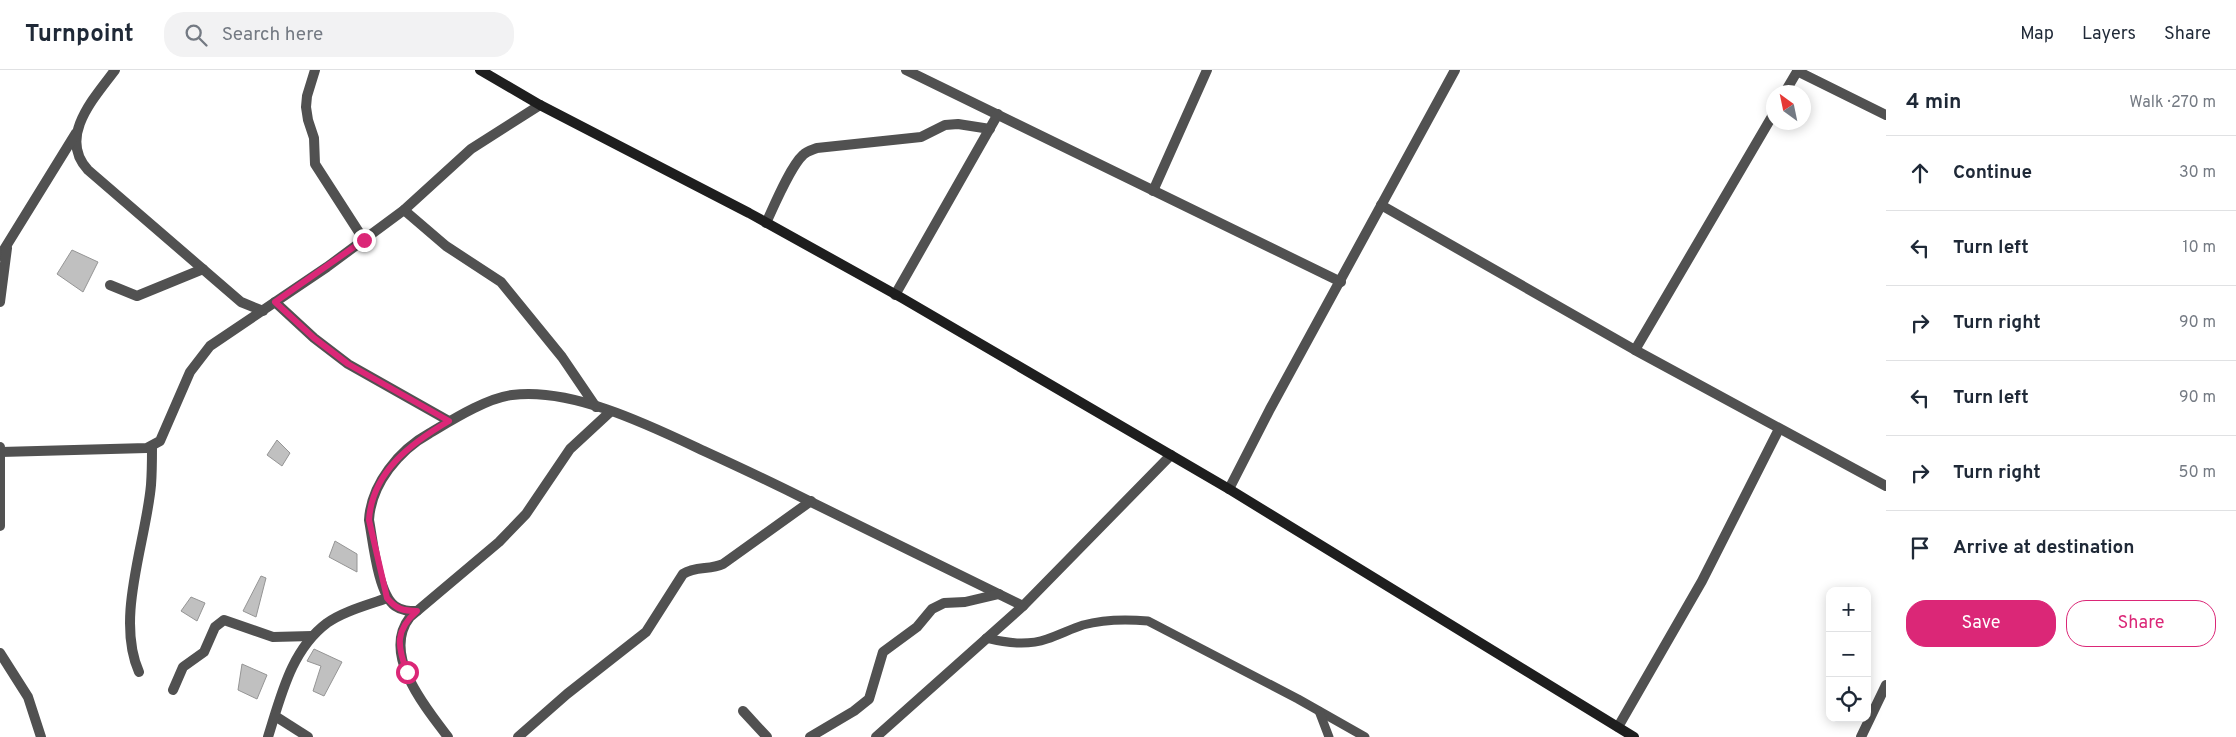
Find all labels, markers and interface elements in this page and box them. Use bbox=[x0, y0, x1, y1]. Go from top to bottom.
search box bbox=[164, 12, 514, 57]
text: Turnpoint bbox=[25, 20, 134, 50]
icon: search bbox=[182, 21, 210, 49]
text: Search here bbox=[222, 23, 323, 47]
text: Map bbox=[2020, 23, 2054, 46]
text: Layers bbox=[2082, 23, 2136, 46]
text: Share bbox=[2164, 23, 2211, 46]
north arrow bbox=[1766, 85, 1811, 130]
text: 4 min bbox=[1906, 89, 1962, 116]
text: Walk · 270 m bbox=[2129, 93, 2216, 113]
icon: ahead bbox=[1906, 159, 1934, 187]
text: Continue bbox=[1953, 161, 2032, 185]
text: 30 m bbox=[2179, 163, 2216, 183]
route end bbox=[353, 229, 376, 252]
icon: left bbox=[1906, 234, 1934, 262]
text: Turn left bbox=[1953, 236, 2029, 260]
text: 10 m bbox=[2182, 238, 2216, 258]
icon: right bbox=[1906, 309, 1934, 337]
text: Turn right bbox=[1953, 311, 2041, 335]
text: 90 m bbox=[2179, 313, 2216, 333]
icon: left bbox=[1906, 384, 1934, 412]
text: Turn left bbox=[1953, 386, 2029, 410]
text: 90 m bbox=[2179, 388, 2216, 408]
icon: right bbox=[1906, 459, 1934, 487]
text: Turn right bbox=[1953, 461, 2041, 485]
text: 50 m bbox=[2179, 463, 2216, 483]
icon: arrive bbox=[1906, 534, 1934, 562]
text: Arrive at destination bbox=[1953, 536, 2134, 560]
map controls bbox=[1826, 587, 1871, 722]
button: + bbox=[1826, 587, 1871, 632]
button: Save bbox=[1906, 600, 2056, 647]
button: Share bbox=[2066, 600, 2216, 647]
button: − bbox=[1826, 632, 1871, 677]
route start bbox=[396, 661, 419, 684]
button: locate bbox=[1826, 677, 1871, 722]

